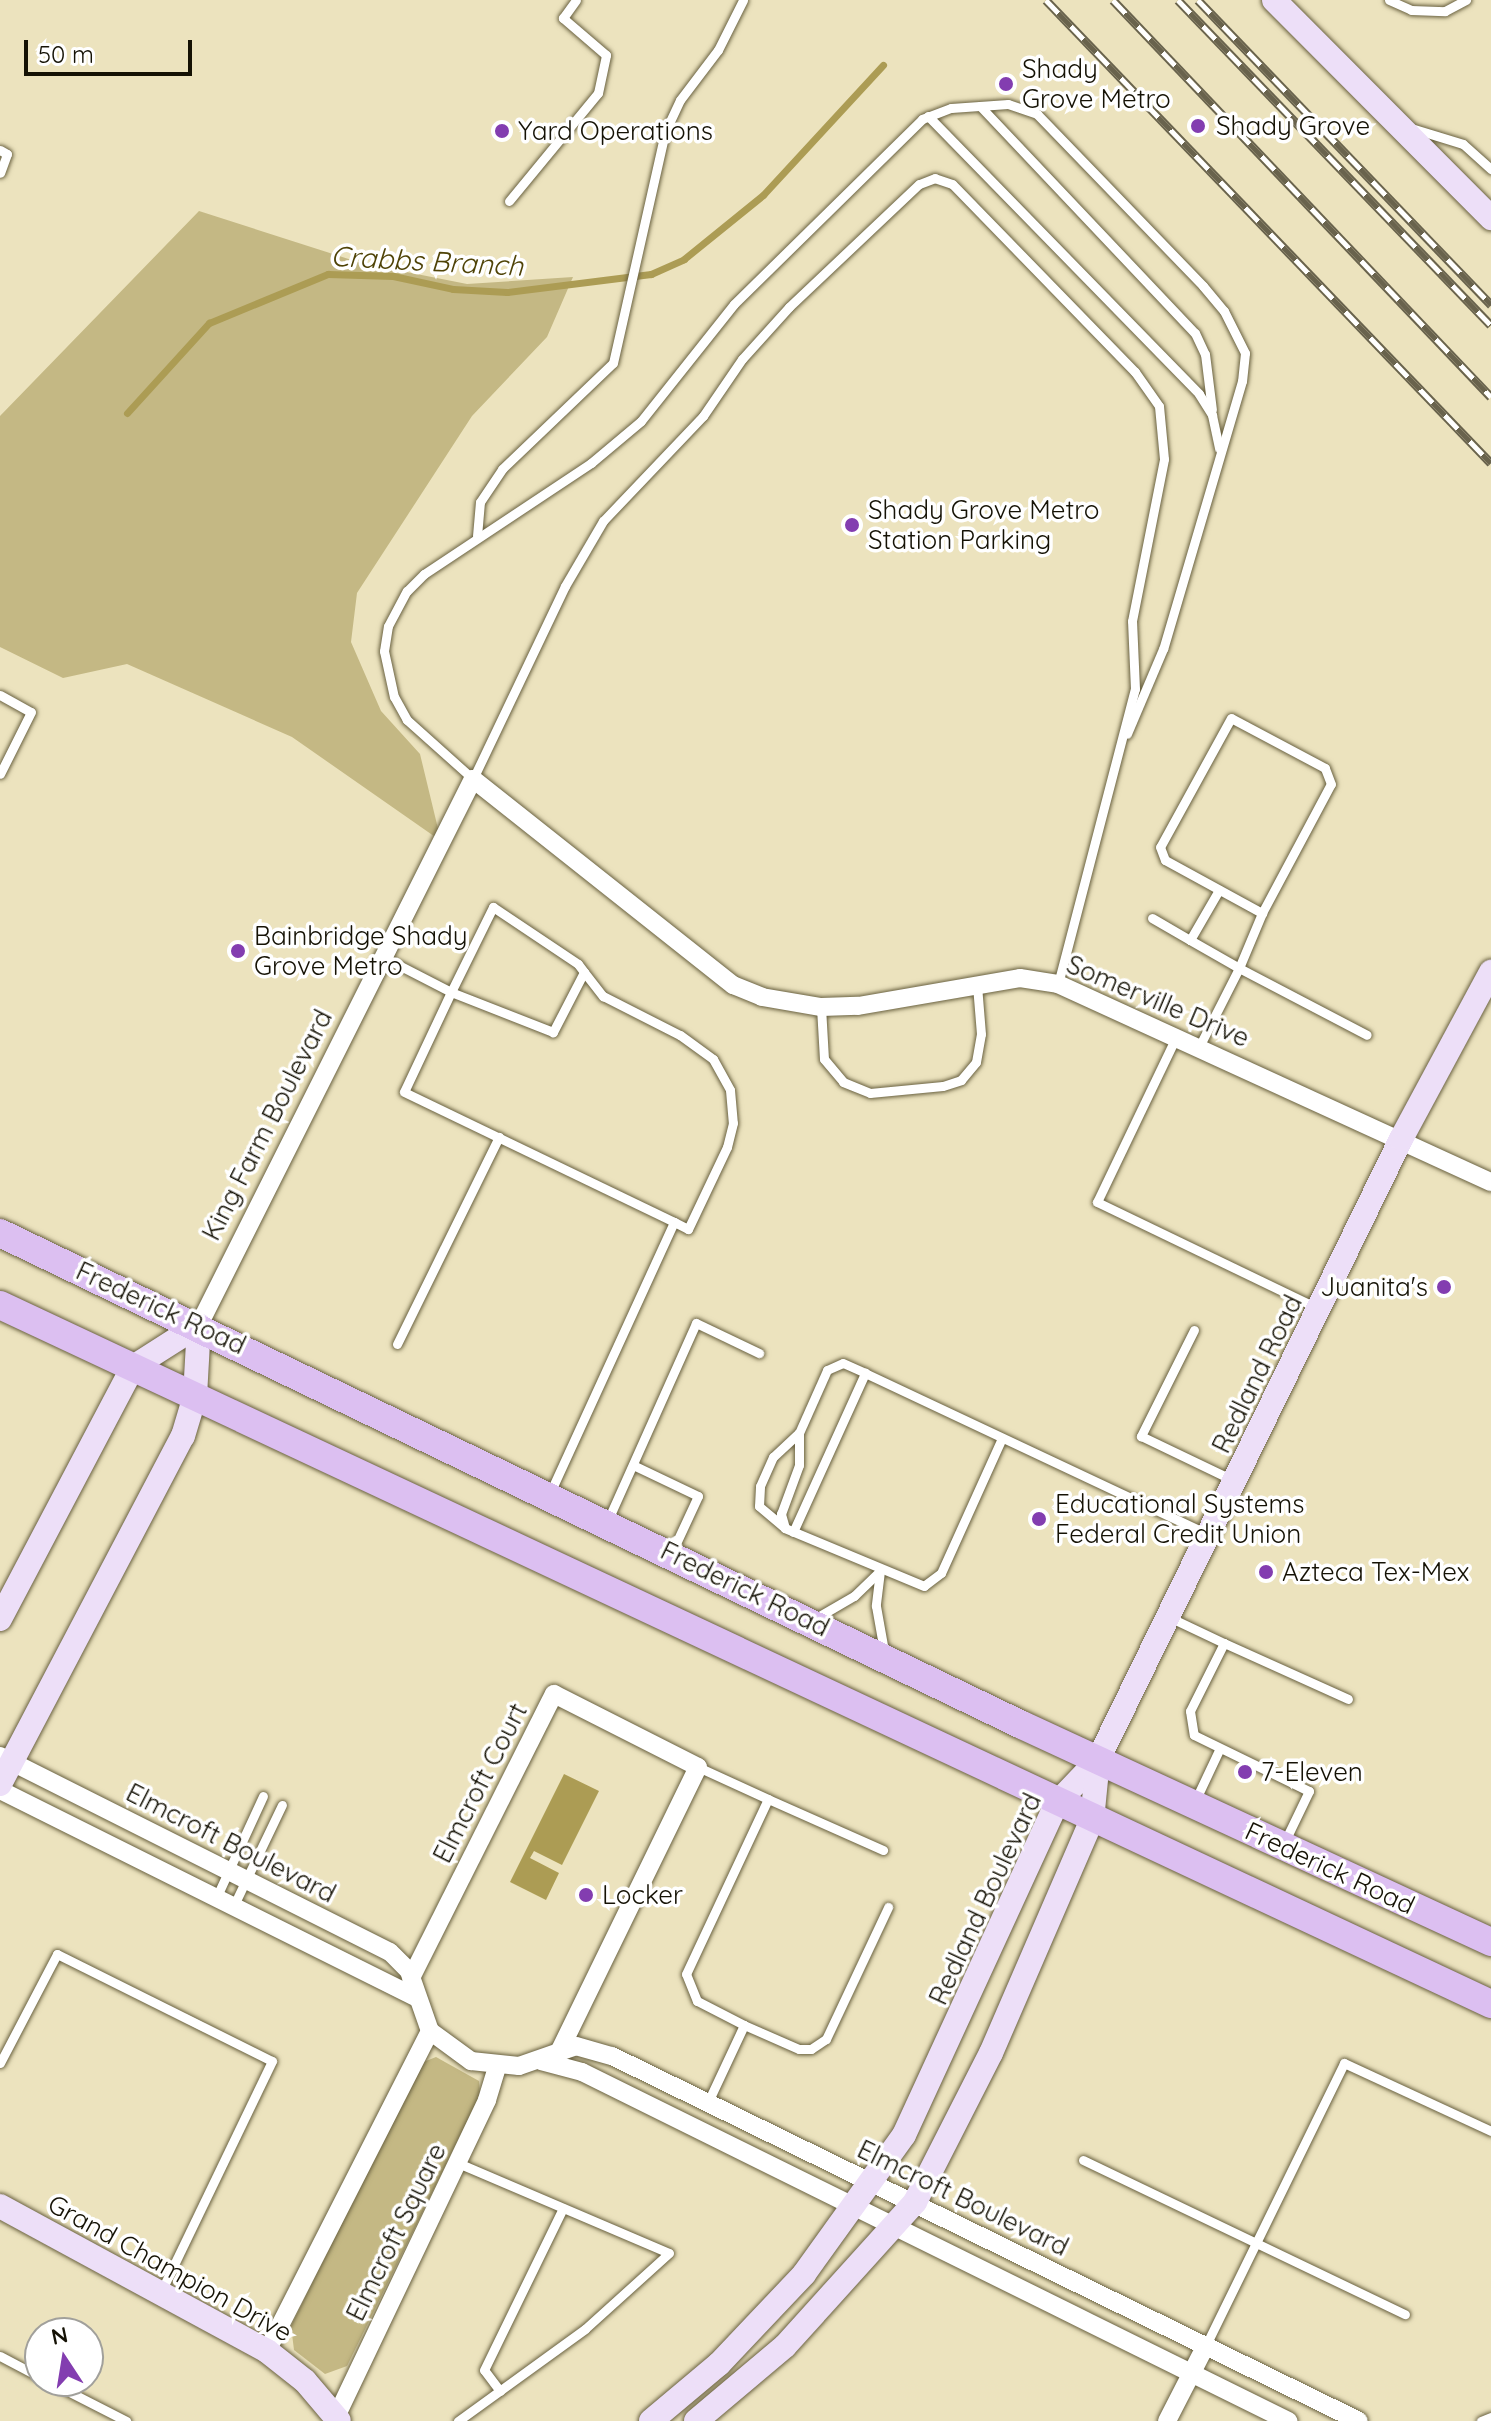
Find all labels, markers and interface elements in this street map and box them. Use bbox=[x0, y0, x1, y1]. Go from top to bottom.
scale bar bbox=[28, 24, 196, 74]
text: 50 m bbox=[38, 39, 94, 69]
place label: Shady Grove Metro bbox=[1022, 53, 1171, 114]
marker: Shady Grove Metro bbox=[997, 75, 1015, 93]
place label: Shady Grove bbox=[1216, 110, 1370, 142]
place label: Yard Operations bbox=[518, 115, 713, 147]
marker: Shady Grove bbox=[1187, 115, 1209, 137]
marker: Yard Operations bbox=[493, 122, 511, 140]
water label: Crabbs Branch bbox=[330, 239, 524, 283]
place label: Shady Grove Metro Station Parking bbox=[868, 494, 1099, 556]
marker: Shady Grove Metro Station Parking bbox=[843, 516, 861, 534]
place label: Bainbridge Shady Grove Metro bbox=[254, 920, 468, 982]
marker: Bainbridge Shady Grove Metro bbox=[229, 942, 247, 960]
street label: Somerville Drive bbox=[1062, 948, 1254, 1054]
street label: King Farm Boulevard bbox=[195, 1005, 339, 1245]
street label: Frederick Road bbox=[71, 1255, 251, 1361]
place label: Juanita's bbox=[1320, 1271, 1428, 1303]
marker: Juanita's bbox=[1435, 1278, 1453, 1296]
street label: Redland Road bbox=[1205, 1290, 1309, 1458]
place label: Educational Systems Federal Credit Union bbox=[1055, 1488, 1304, 1550]
marker: Educational Systems Federal Credit Union bbox=[1030, 1510, 1048, 1528]
street label: Frederick Road bbox=[656, 1535, 834, 1643]
place label: Azteca Tex-Mex bbox=[1282, 1556, 1469, 1588]
marker: Azteca Tex-Mex bbox=[1257, 1563, 1275, 1581]
street label: Elmcroft Court bbox=[426, 1698, 534, 1868]
place label: 7-Eleven bbox=[1261, 1756, 1363, 1788]
marker: 7-Eleven bbox=[1236, 1763, 1254, 1781]
street label: Elmcroft Boulevard bbox=[121, 1777, 341, 1909]
street label: Redland Boulevard bbox=[922, 1788, 1048, 2010]
street label: Frederick Road bbox=[1240, 1815, 1420, 1921]
place label: Locker bbox=[602, 1879, 683, 1911]
marker: Locker bbox=[577, 1886, 595, 1904]
street label: Elmcroft Boulevard bbox=[852, 2133, 1074, 2263]
street label: Elmcroft Square bbox=[340, 2138, 452, 2326]
street label: Grand Champion Drive bbox=[42, 2188, 298, 2348]
north arrow bbox=[24, 2317, 104, 2397]
text: N bbox=[49, 2320, 70, 2351]

